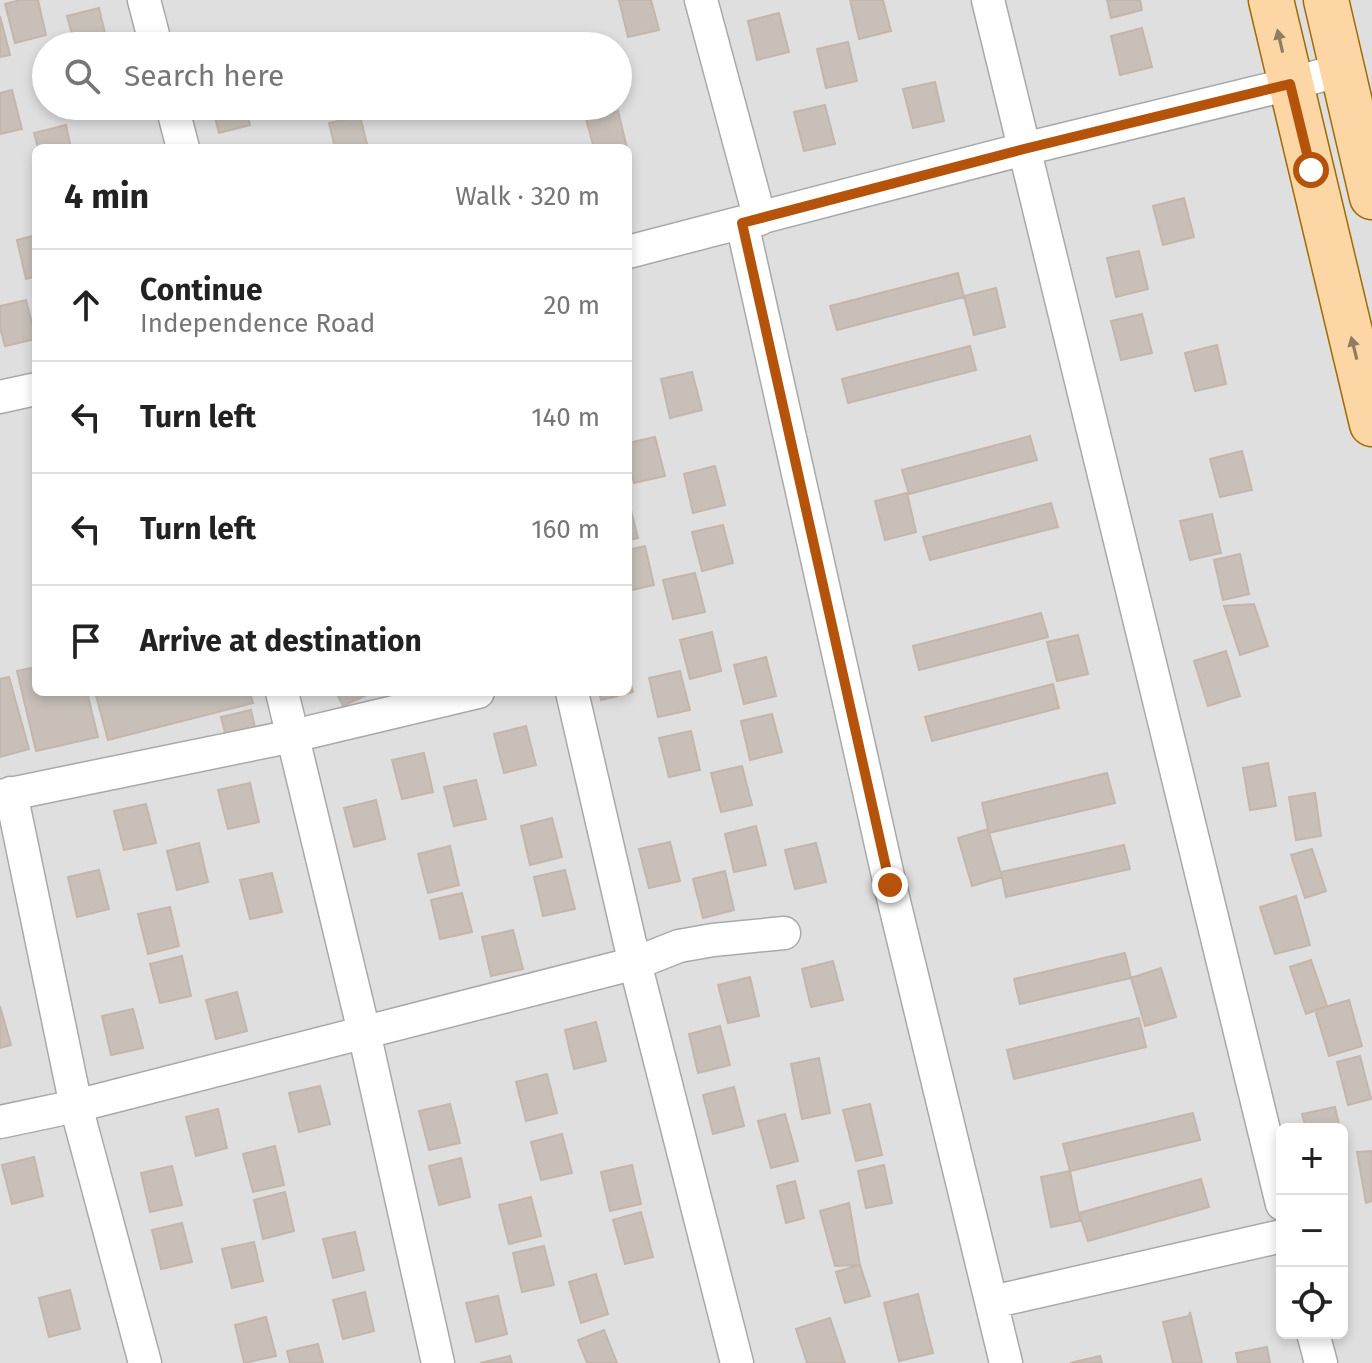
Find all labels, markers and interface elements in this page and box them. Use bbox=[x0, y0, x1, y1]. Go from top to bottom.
one-way arrow bbox=[1273, 28, 1286, 53]
search box bbox=[32, 32, 632, 120]
icon: search bbox=[60, 54, 104, 98]
text: Search here bbox=[124, 58, 284, 94]
route start bbox=[1293, 152, 1329, 188]
text: 4 min bbox=[64, 176, 149, 217]
text: Walk · 320 m bbox=[455, 181, 600, 212]
text: Continue bbox=[140, 272, 263, 308]
icon: ahead bbox=[64, 283, 108, 327]
text: 20 m bbox=[543, 290, 600, 321]
text: Independence Road bbox=[140, 308, 375, 339]
one-way arrow bbox=[1347, 335, 1359, 360]
icon: left bbox=[64, 395, 108, 439]
text: Turn left bbox=[140, 399, 256, 435]
text: 140 m bbox=[531, 402, 600, 433]
icon: left bbox=[64, 507, 108, 551]
text: Turn left bbox=[140, 511, 256, 547]
text: 160 m bbox=[531, 514, 600, 545]
icon: arrive bbox=[64, 619, 108, 663]
text: Arrive at destination bbox=[140, 623, 422, 659]
route end bbox=[872, 867, 908, 903]
map controls bbox=[1276, 1123, 1348, 1339]
button: + bbox=[1276, 1123, 1348, 1195]
button: − bbox=[1276, 1195, 1348, 1267]
button: locate bbox=[1276, 1267, 1348, 1339]

